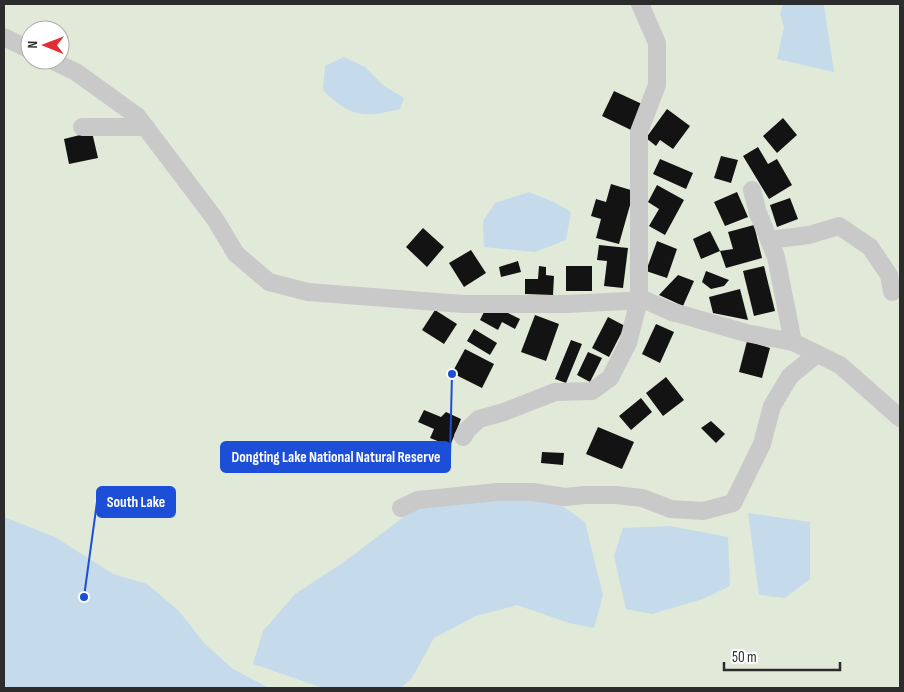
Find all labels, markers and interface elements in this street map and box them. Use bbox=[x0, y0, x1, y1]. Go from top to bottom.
north arrow bbox=[20, 20, 70, 70]
text: N bbox=[24, 41, 41, 49]
callout: Dongting Lake National Natural Reserve bbox=[221, 442, 450, 472]
text: Dongting Lake National Natural Reserve bbox=[231, 448, 441, 467]
callout: South Lake bbox=[97, 487, 175, 517]
text: South Lake bbox=[107, 493, 165, 512]
scale bar bbox=[724, 640, 840, 672]
text: 50 m bbox=[732, 648, 757, 667]

